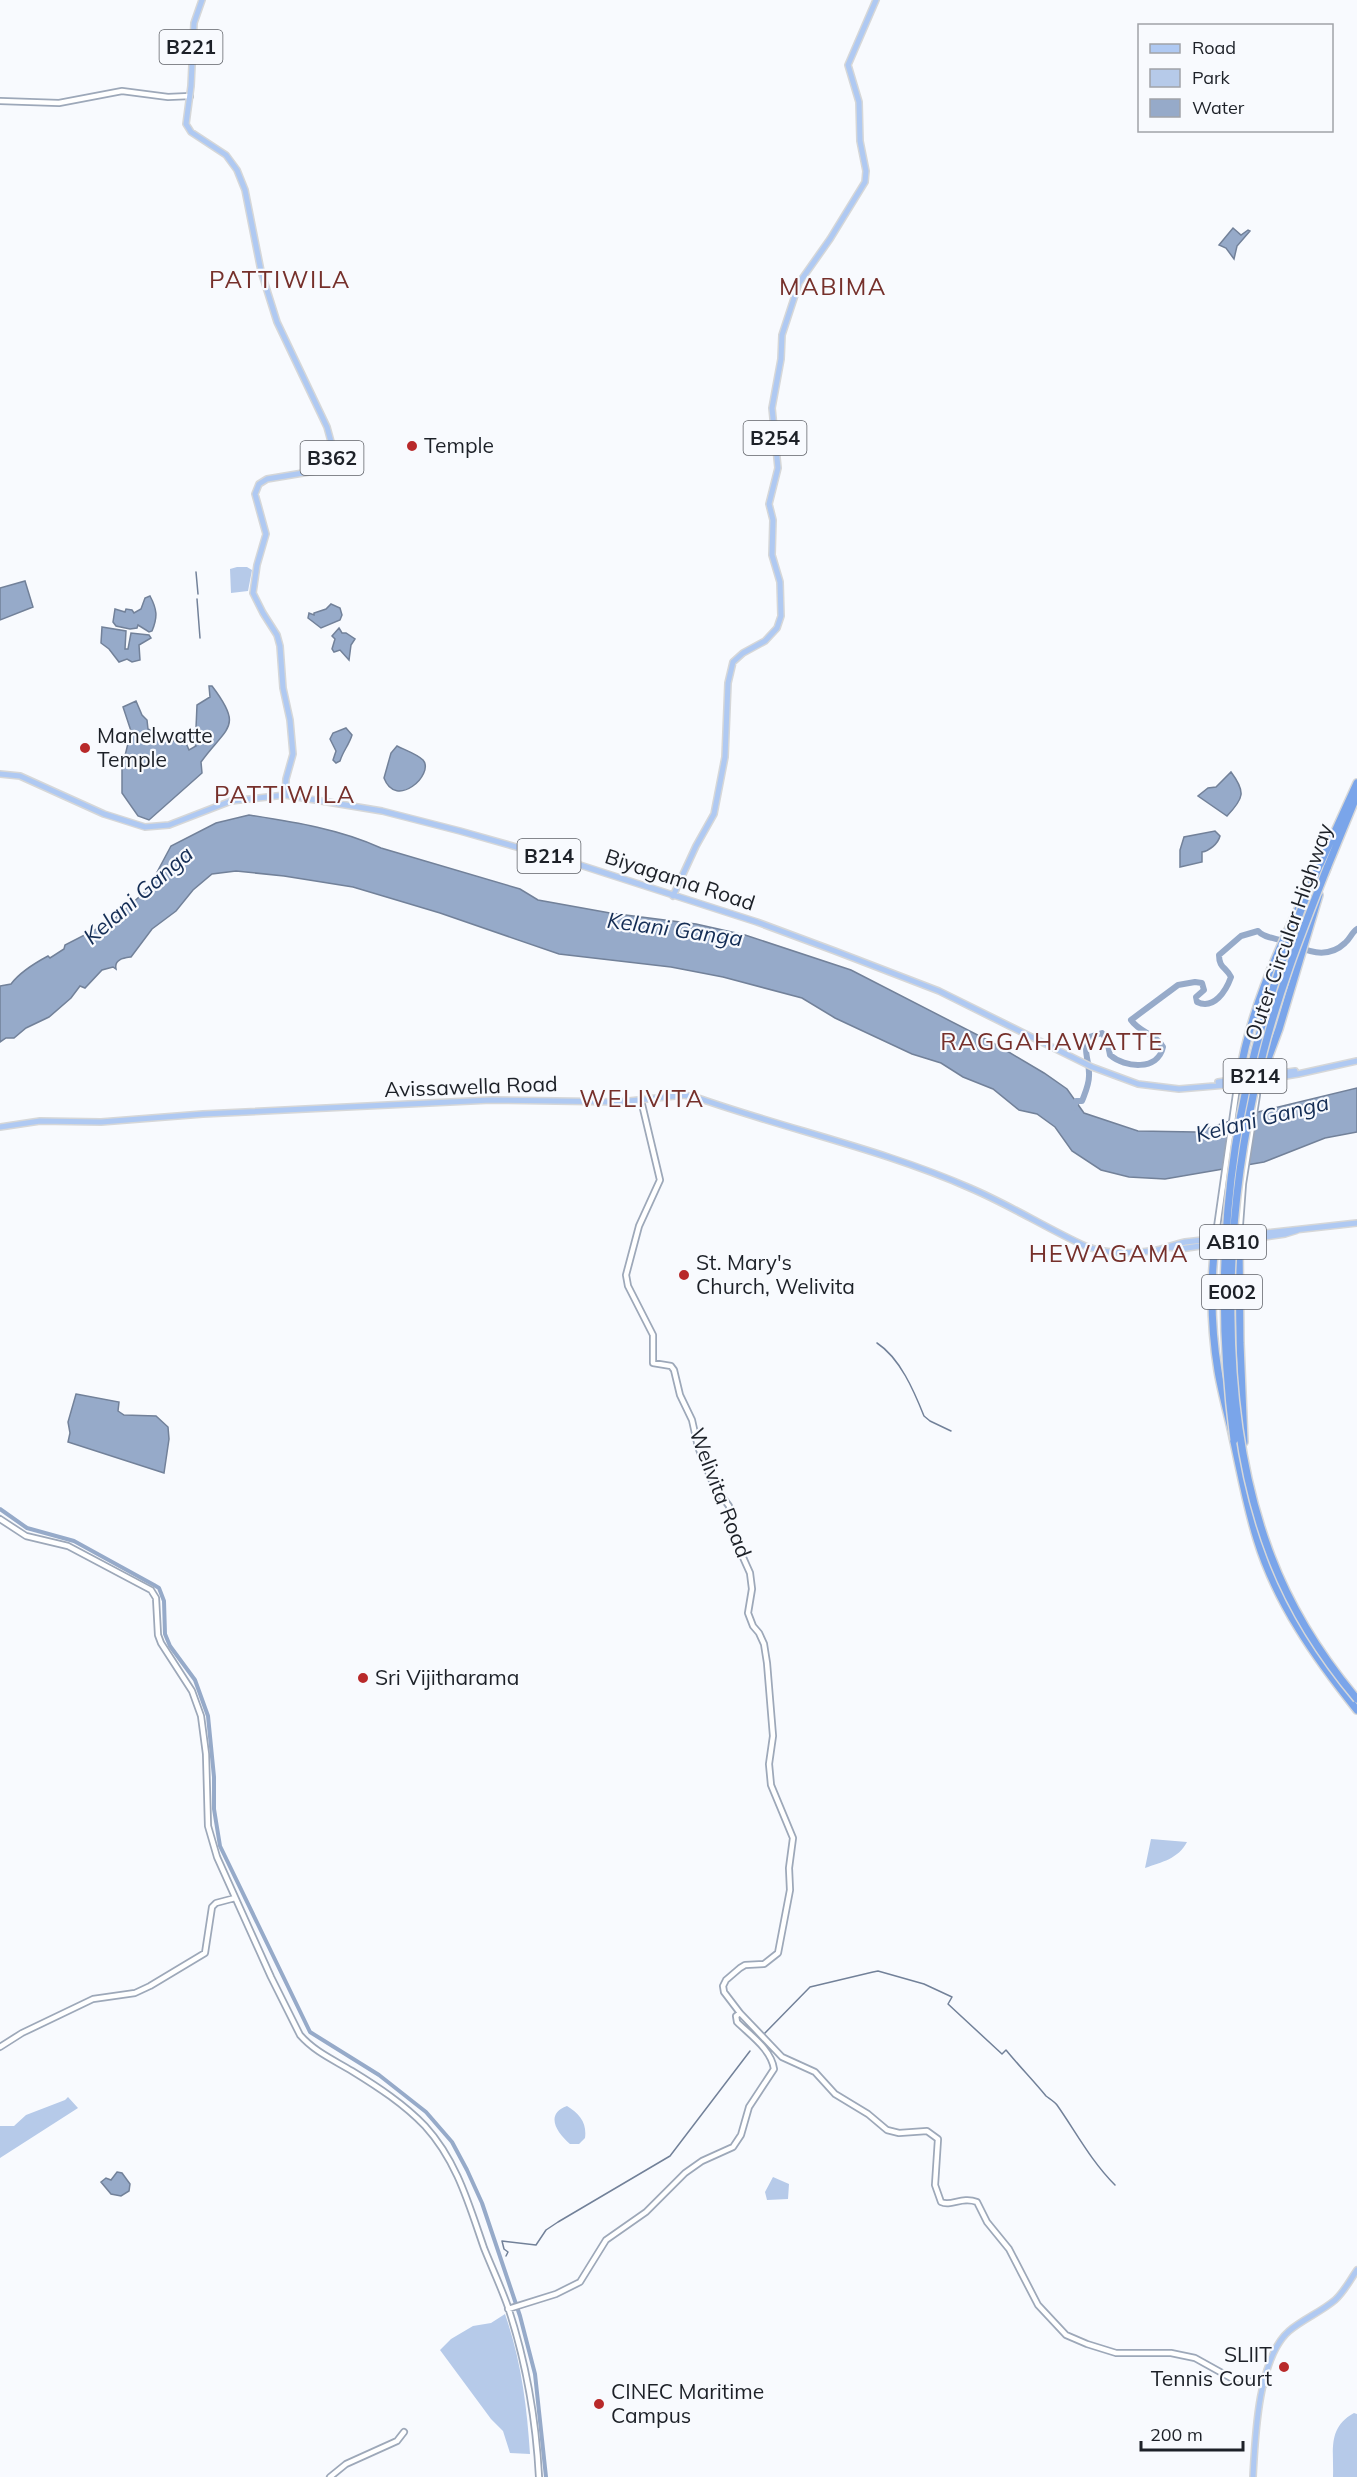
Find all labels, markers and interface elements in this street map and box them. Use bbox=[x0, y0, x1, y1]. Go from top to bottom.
legend bbox=[1138, 24, 1333, 132]
road number: B221 bbox=[160, 30, 222, 64]
text: Road bbox=[1192, 36, 1236, 59]
text: Park bbox=[1192, 66, 1231, 89]
text: Water bbox=[1192, 96, 1245, 119]
district label: PATTIWILA bbox=[209, 264, 351, 294]
district label: MABIMA bbox=[779, 271, 887, 301]
road number: B254 bbox=[744, 421, 806, 455]
place label: Temple bbox=[424, 432, 494, 458]
marker: Temple bbox=[405, 439, 419, 453]
road number: B362 bbox=[300, 441, 364, 475]
place label: Manelwatte Temple bbox=[97, 722, 213, 772]
marker: Manelwatte Temple bbox=[78, 741, 92, 755]
district label: PATTIWILA bbox=[214, 779, 356, 809]
street label: Outer Circular Highway bbox=[1239, 820, 1337, 1044]
road number: B214 bbox=[518, 839, 580, 873]
water label: Kelani Ganga bbox=[77, 840, 199, 950]
street label: Biyagama Road bbox=[602, 843, 759, 916]
water label: Kelani Ganga bbox=[605, 906, 745, 952]
district label: RAGGAHAWATTE bbox=[940, 1026, 1164, 1056]
road number: B214 bbox=[1224, 1059, 1286, 1093]
street label: Avissawella Road bbox=[384, 1070, 558, 1102]
district label: WELIVITA bbox=[579, 1083, 705, 1113]
water label: Kelani Ganga bbox=[1192, 1088, 1332, 1148]
road number: AB10 bbox=[1200, 1225, 1266, 1259]
district label: HEWAGAMA bbox=[1029, 1238, 1189, 1268]
place label: St. Mary's Church, Welivita bbox=[696, 1249, 855, 1299]
marker: St. Mary's Church, Welivita bbox=[677, 1268, 691, 1282]
road number: E002 bbox=[1202, 1275, 1262, 1309]
street label: Welivita Road bbox=[684, 1424, 758, 1561]
place label: Sri Vijitharama bbox=[375, 1664, 519, 1690]
marker: Sri Vijitharama bbox=[356, 1671, 370, 1685]
place label: SLIIT Tennis Court bbox=[1151, 2341, 1272, 2391]
marker: SLIIT Tennis Court bbox=[1277, 2360, 1291, 2374]
place label: CINEC Maritime Campus bbox=[611, 2378, 764, 2428]
marker: CINEC Maritime Campus bbox=[592, 2397, 606, 2411]
scale bar bbox=[1141, 2414, 1243, 2452]
text: 200 m bbox=[1150, 2423, 1203, 2446]

